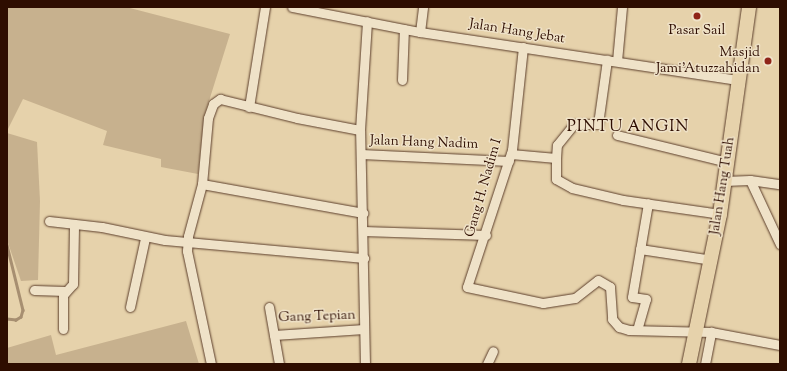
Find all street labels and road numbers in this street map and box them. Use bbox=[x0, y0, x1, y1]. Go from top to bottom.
street label: Jalan Hang Jebat bbox=[468, 16, 566, 48]
street label: Jalan Hang Nadim bbox=[370, 133, 478, 153]
street label: Jalan Hang Tuah bbox=[707, 136, 739, 236]
street label: Gang H. Nadim I bbox=[462, 137, 506, 239]
street label: Gang Tepian bbox=[278, 307, 356, 327]

